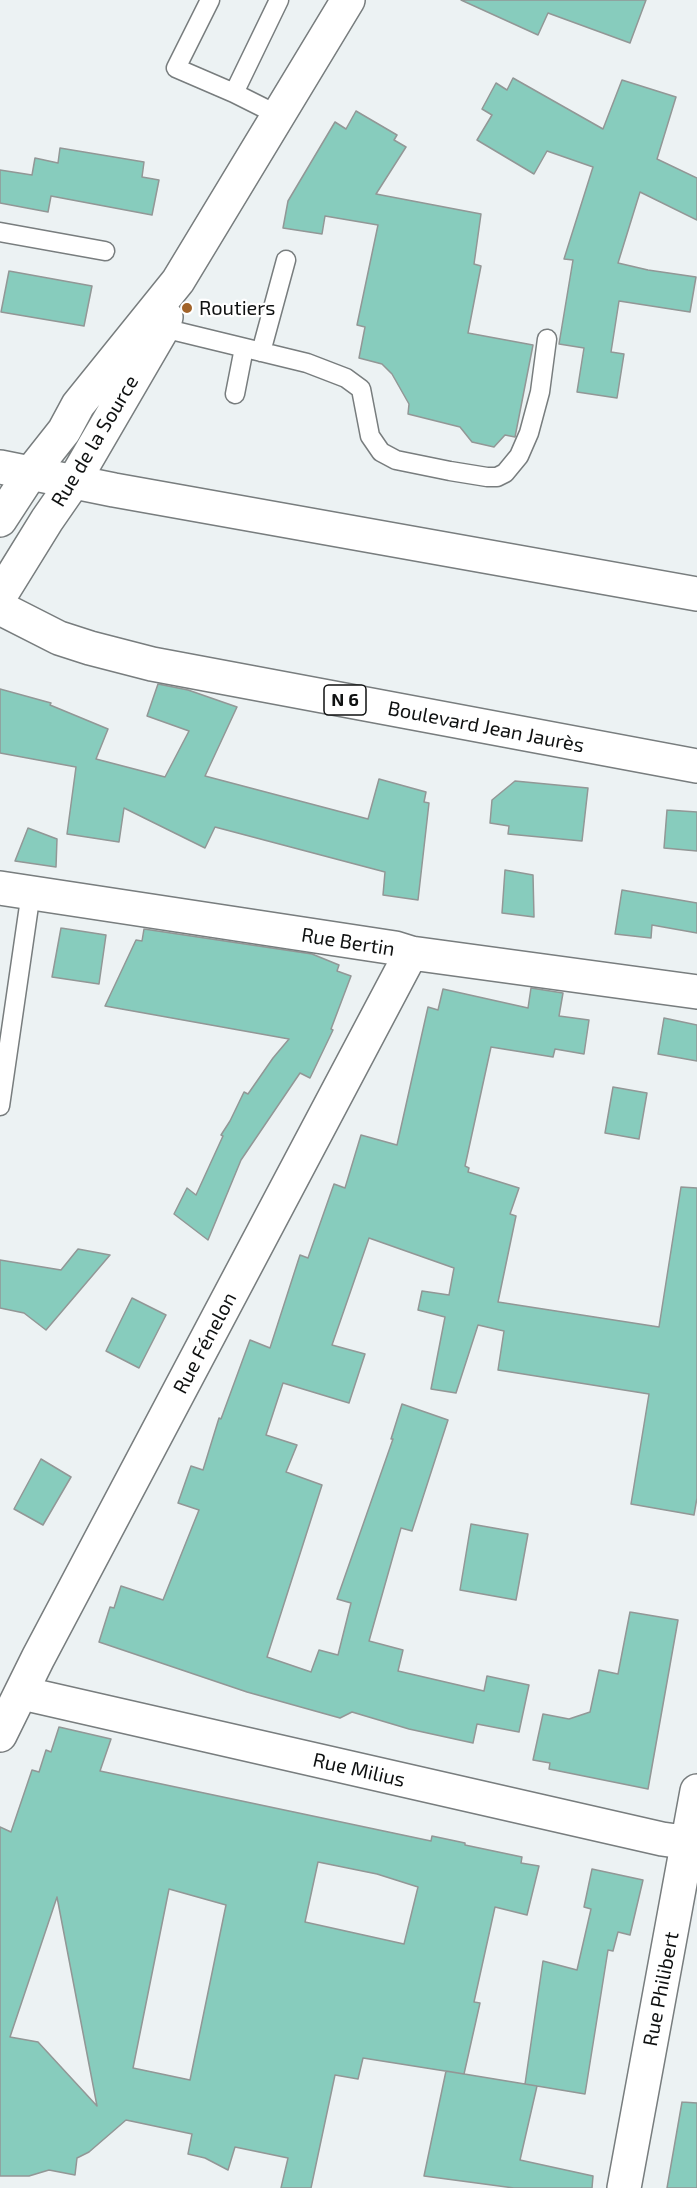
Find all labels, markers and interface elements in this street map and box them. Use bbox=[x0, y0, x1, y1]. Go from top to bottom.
place label: Routiers bbox=[199, 296, 276, 320]
marker: Routiers bbox=[180, 301, 194, 315]
street label: Rue de la Source bbox=[46, 371, 144, 511]
road number: N 6 bbox=[324, 685, 366, 715]
street label: Boulevard Jean Jaurès bbox=[386, 696, 586, 758]
street label: Rue Bertin bbox=[300, 923, 396, 961]
street label: Rue Fénelon bbox=[168, 1288, 242, 1398]
street label: Rue Milius bbox=[311, 1748, 407, 1792]
street label: Rue Philibert bbox=[638, 1930, 684, 2048]

